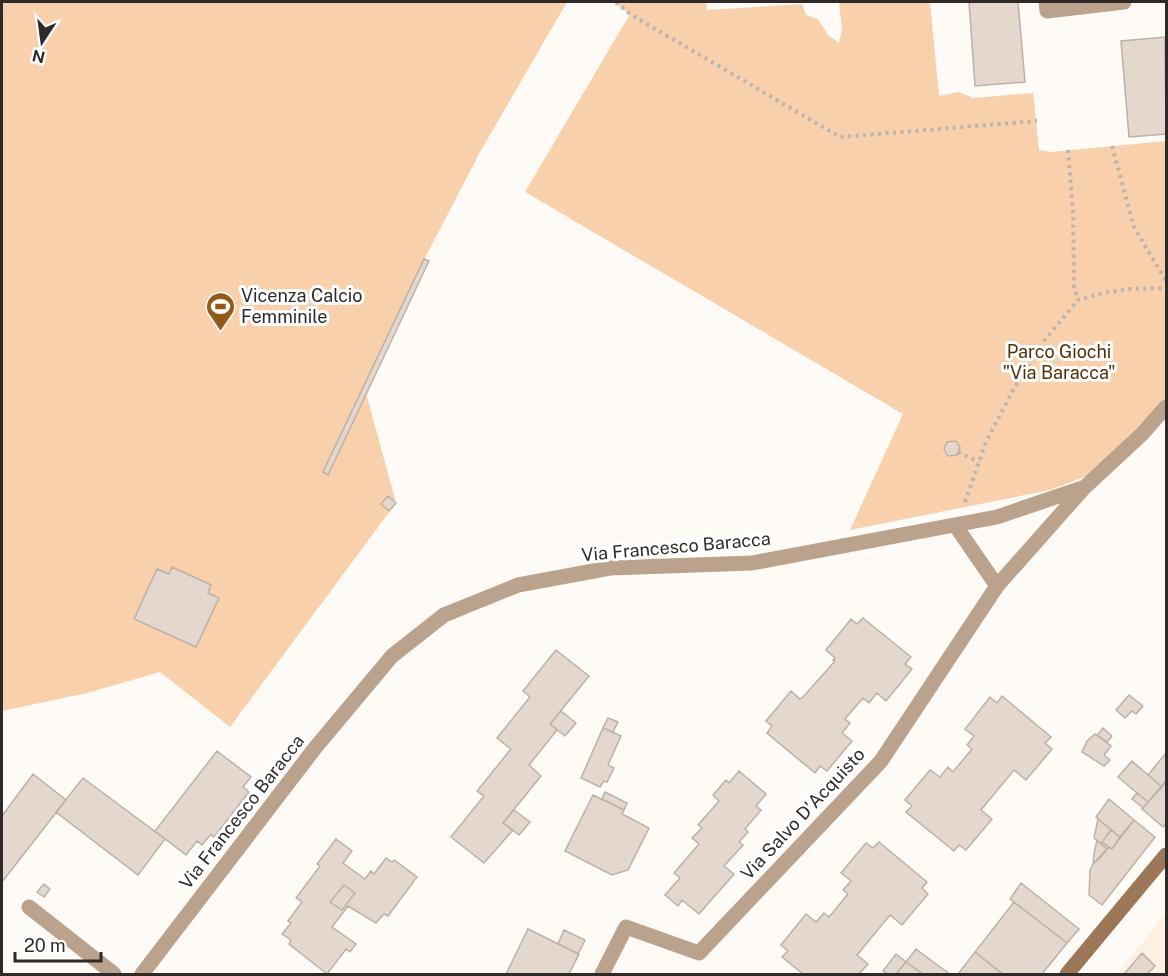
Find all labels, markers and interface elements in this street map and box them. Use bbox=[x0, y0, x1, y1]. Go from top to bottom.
north arrow bbox=[12, 12, 72, 72]
text: N bbox=[31, 45, 47, 67]
place label: Vicenza Calcio Femminile bbox=[241, 285, 362, 327]
sports icon: Vicenza Calcio Femminile bbox=[204, 290, 236, 332]
park label: Parco Giochi "Via Baracca" bbox=[1002, 341, 1116, 383]
street label: Via Francesco Baracca bbox=[581, 528, 771, 565]
street label: Via Francesco Baracca bbox=[175, 730, 308, 893]
street label: Via Salvo D'Acquisto bbox=[736, 744, 869, 884]
scale bar bbox=[15, 925, 100, 963]
text: 20 m bbox=[24, 935, 66, 956]

